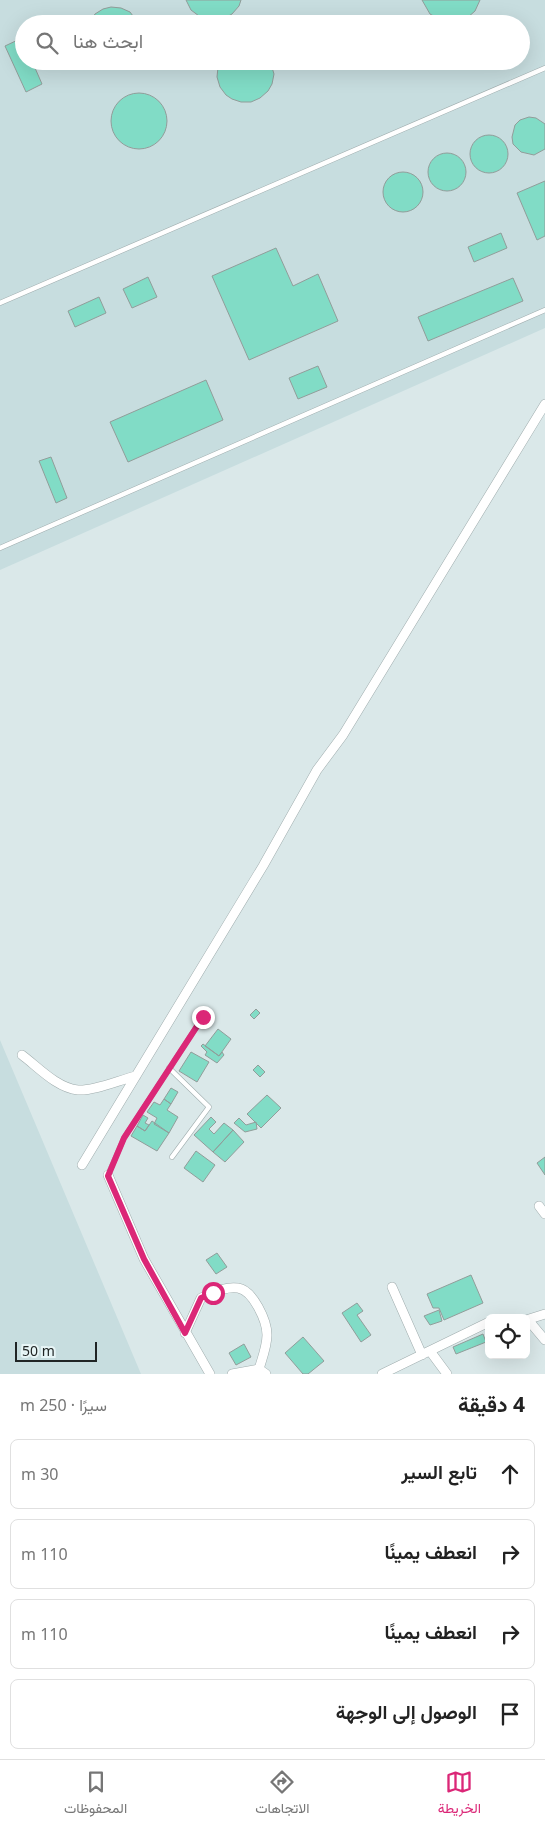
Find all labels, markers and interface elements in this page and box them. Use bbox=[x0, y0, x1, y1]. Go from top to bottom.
search box bbox=[15, 15, 530, 70]
text: ابحث هنا bbox=[73, 28, 143, 54]
icon: search bbox=[33, 29, 61, 57]
route end bbox=[192, 1006, 215, 1029]
route start bbox=[202, 1282, 225, 1305]
map controls bbox=[485, 1314, 530, 1359]
button: locate bbox=[485, 1314, 530, 1359]
scale bar bbox=[15, 1339, 98, 1362]
text: 50 m bbox=[22, 1341, 55, 1360]
text: 4 دقيقة bbox=[458, 1390, 525, 1418]
text: سيرًا · 250 m bbox=[20, 1394, 107, 1416]
text: تابع السير bbox=[401, 1459, 477, 1485]
icon: ahead bbox=[496, 1460, 524, 1488]
text: 30 m bbox=[21, 1463, 58, 1485]
text: انعطف يمينًا bbox=[384, 1539, 477, 1565]
icon: right bbox=[496, 1540, 524, 1568]
text: 110 m bbox=[21, 1543, 68, 1565]
text: انعطف يمينًا bbox=[384, 1619, 477, 1645]
icon: right bbox=[496, 1620, 524, 1648]
text: 110 m bbox=[21, 1623, 68, 1645]
text: الوصول إلى الوجهة bbox=[336, 1699, 477, 1725]
icon: arrive bbox=[496, 1700, 524, 1728]
tab: المحفوظات bbox=[64, 1768, 127, 1821]
tab: الاتجاهات bbox=[255, 1768, 310, 1821]
tab: الخريطة bbox=[438, 1768, 481, 1821]

